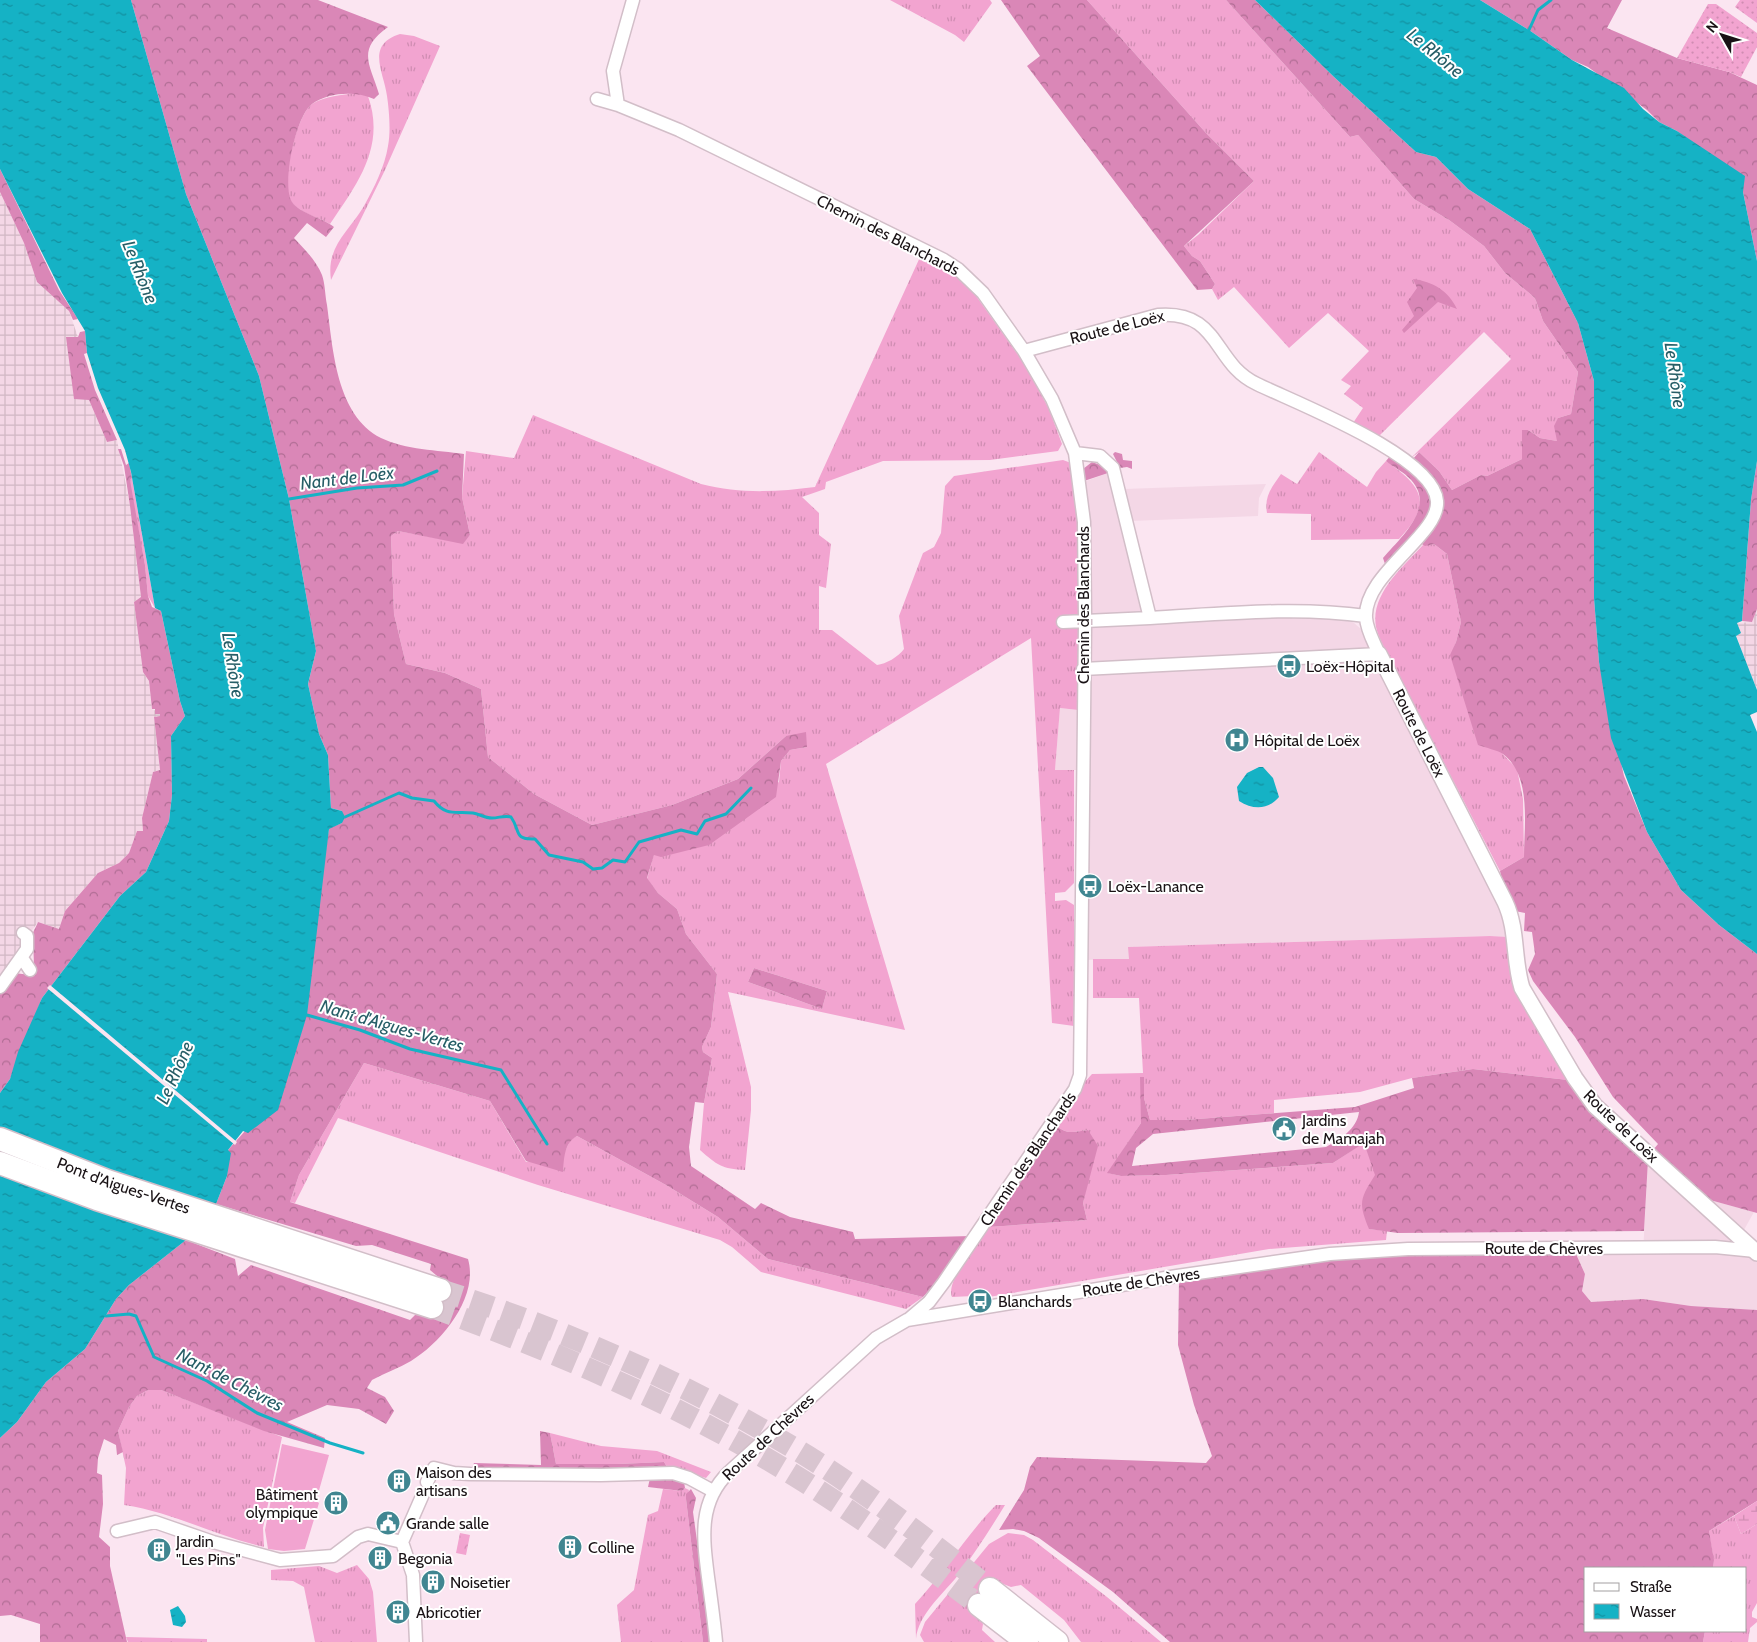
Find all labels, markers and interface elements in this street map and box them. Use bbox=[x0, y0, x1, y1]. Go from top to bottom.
north arrow bbox=[1697, 10, 1747, 60]
text: N bbox=[1702, 17, 1722, 36]
water label: Le Rhône bbox=[1402, 24, 1468, 82]
street label: Chemin des Blanchards bbox=[813, 191, 963, 279]
water label: Le Rhône bbox=[117, 237, 163, 307]
street label: Route de Loëx bbox=[1068, 306, 1167, 348]
water label: Le Rhône bbox=[1660, 341, 1690, 409]
water label: Nant de Loëx bbox=[299, 461, 396, 495]
street label: Chemin des Blanchards bbox=[1074, 526, 1093, 684]
water label: Le Rhône bbox=[217, 631, 249, 699]
bus stop icon: Loëx-Hôpital bbox=[1276, 653, 1302, 679]
place label: Loëx-Hôpital bbox=[1306, 657, 1394, 676]
street label: Route de Loëx bbox=[1389, 686, 1450, 781]
hospital icon: Hôpital de Loëx bbox=[1224, 727, 1250, 753]
place label: Hôpital de Loëx bbox=[1254, 731, 1360, 750]
bus stop icon: Loëx-Lanance bbox=[1077, 873, 1103, 899]
place label: Loëx-Lanance bbox=[1108, 877, 1204, 896]
water label: Nant d'Aigues-Vertes bbox=[318, 995, 466, 1057]
water label: Le Rhône bbox=[152, 1038, 198, 1108]
street label: Route de Loëx bbox=[1580, 1086, 1663, 1167]
street label: Chemin des Blanchards bbox=[976, 1088, 1080, 1230]
place label: Jardins de Mamajah bbox=[1301, 1111, 1385, 1148]
public building icon: Jardins de Mamajah bbox=[1271, 1116, 1297, 1142]
street label: Pont d'Aigues-Vertes bbox=[54, 1153, 193, 1217]
street label: Route de Chèvres bbox=[1485, 1239, 1604, 1258]
street label: Route de Chèvres bbox=[1081, 1263, 1201, 1301]
bus stop icon: Blanchards bbox=[967, 1288, 993, 1314]
place label: Blanchards bbox=[998, 1292, 1072, 1311]
water label: Nant de Chèvres bbox=[173, 1344, 287, 1416]
street label: Route de Chèvres bbox=[718, 1389, 818, 1484]
place label: Maison des artisans bbox=[416, 1463, 492, 1500]
building icon: Maison des artisans bbox=[386, 1468, 412, 1494]
place label: Bâtiment olympique bbox=[246, 1485, 319, 1522]
building icon: Bâtiment olympique bbox=[323, 1490, 349, 1516]
public building icon: Grande salle bbox=[375, 1510, 401, 1536]
place label: Grande salle bbox=[406, 1514, 489, 1533]
place label: Jardin "Les Pins" bbox=[175, 1532, 241, 1569]
building icon: Colline bbox=[557, 1534, 583, 1560]
building icon: Jardin "Les Pins" bbox=[146, 1537, 172, 1563]
place label: Colline bbox=[588, 1538, 635, 1557]
building icon: Begonia bbox=[367, 1545, 393, 1571]
place label: Begonia bbox=[398, 1549, 453, 1568]
legend bbox=[1584, 1567, 1747, 1632]
building icon: Noisetier bbox=[420, 1569, 446, 1595]
place label: Noisetier bbox=[450, 1573, 511, 1592]
text: Straße bbox=[1630, 1578, 1672, 1596]
building icon: Abricotier bbox=[385, 1599, 411, 1625]
place label: Abricotier bbox=[416, 1603, 482, 1622]
text: Wasser bbox=[1630, 1603, 1676, 1621]

